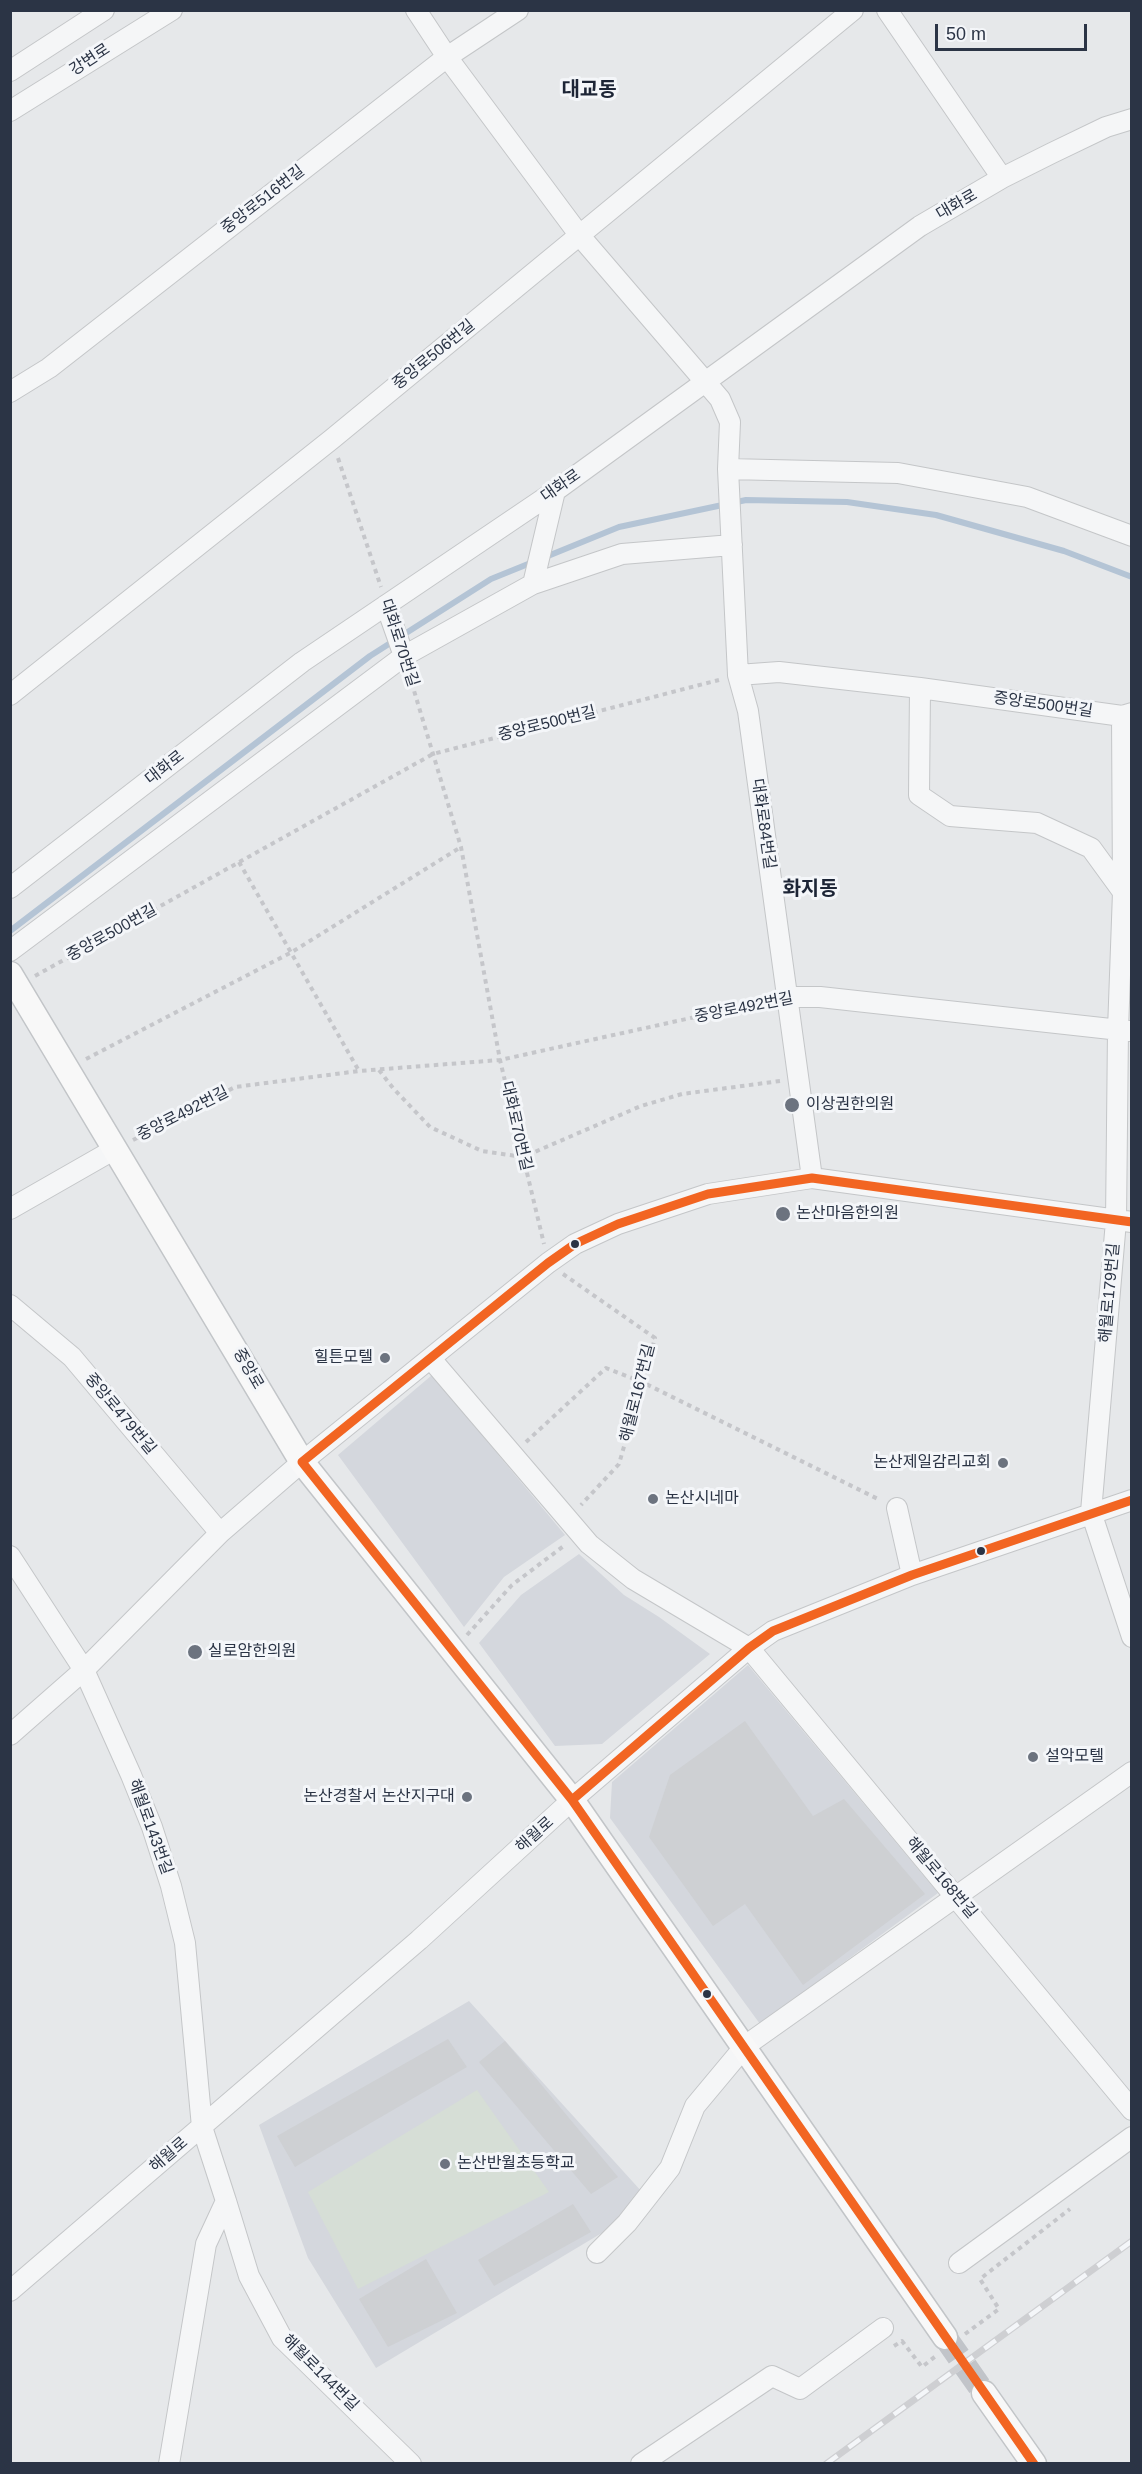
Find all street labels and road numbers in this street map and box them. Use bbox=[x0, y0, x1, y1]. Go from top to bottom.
street label: 강변로 bbox=[66, 40, 114, 80]
street label: 중앙로516번길 bbox=[218, 162, 308, 238]
street label: 대화로 bbox=[933, 186, 981, 224]
street label: 중앙로506번길 bbox=[389, 316, 479, 394]
street label: 대화로 bbox=[537, 465, 585, 507]
street label: 대화로70번길 bbox=[376, 597, 422, 689]
street label: 중앙로500번길 bbox=[992, 689, 1094, 721]
street label: 중앙로500번길 bbox=[496, 703, 598, 745]
street label: 대화로 bbox=[142, 747, 188, 789]
street label: 대화로84번길 bbox=[747, 777, 779, 871]
street label: 중앙로500번길 bbox=[63, 900, 161, 966]
street label: 중앙로492번길 bbox=[693, 989, 795, 1027]
street label: 대화로70번길 bbox=[496, 1079, 536, 1173]
street label: 중앙로492번길 bbox=[134, 1083, 232, 1145]
street label: 해월로179번길 bbox=[1096, 1242, 1124, 1344]
street label: 해월로167번길 bbox=[617, 1342, 659, 1444]
street label: 중앙로 bbox=[229, 1345, 267, 1393]
street label: 중앙로479번길 bbox=[80, 1369, 160, 1459]
street label: 해월로143번길 bbox=[124, 1777, 176, 1877]
street label: 해월로 bbox=[512, 1813, 558, 1857]
street label: 해월로168번길 bbox=[901, 1833, 981, 1923]
street label: 해월로 bbox=[146, 2133, 192, 2177]
street label: 해월로144번길 bbox=[278, 2331, 362, 2415]

